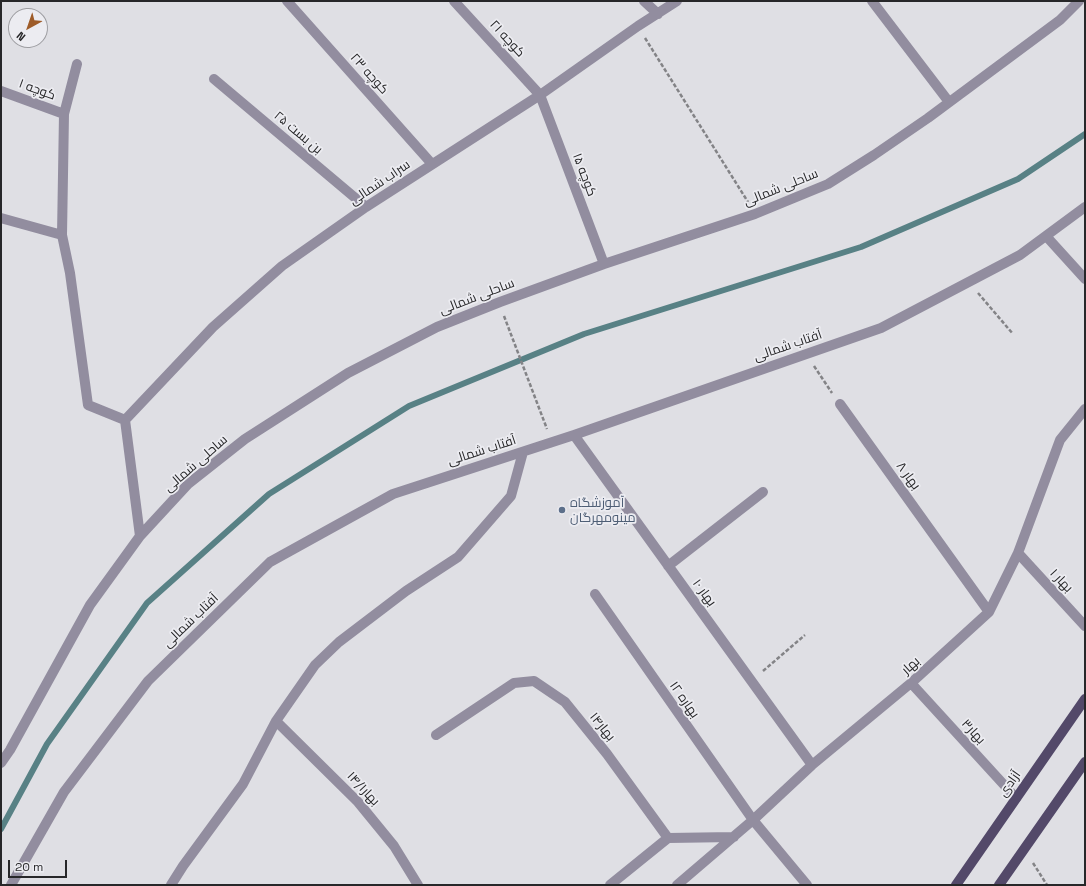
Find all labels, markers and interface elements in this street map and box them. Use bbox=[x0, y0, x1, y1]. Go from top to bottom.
north arrow bbox=[8, 8, 48, 48]
street label: کوچه ۲۱ bbox=[486, 17, 528, 61]
text: N bbox=[14, 29, 28, 44]
street label: کوچه ۲۳ bbox=[347, 50, 391, 98]
street label: کوچه ۱ bbox=[17, 76, 57, 104]
street label: بن بست ۲۵ bbox=[271, 108, 325, 158]
street label: کوچه ۱۵ bbox=[569, 151, 599, 199]
street label: سراب شمالی bbox=[347, 157, 413, 209]
street label: ساحلی شمالی bbox=[741, 166, 821, 210]
street label: ساحلی شمالی bbox=[437, 276, 517, 318]
street label: آفتاب شمالی bbox=[752, 327, 824, 365]
street label: ساحلی شمالی bbox=[161, 432, 231, 496]
street label: آفتاب شمالی bbox=[446, 433, 518, 469]
street label: بهار ۸ bbox=[893, 459, 923, 493]
place label: آموزشگاه مینومهرگان bbox=[570, 495, 636, 526]
marker: آموزشگاه مینومهرگان bbox=[557, 505, 567, 515]
street label: بهار ۱ bbox=[1046, 566, 1076, 596]
street label: بهار ۱۰ bbox=[689, 576, 719, 610]
street label: آفتاب شمالی bbox=[160, 591, 222, 651]
street label: بهار bbox=[899, 654, 923, 678]
street label: بهاره ۱۲ bbox=[666, 679, 702, 721]
street label: بهار۱۴ bbox=[586, 710, 618, 744]
street label: بهار۳ bbox=[958, 716, 988, 748]
street label: آزادی bbox=[995, 768, 1025, 800]
street label: بهار۱۴/۱ bbox=[343, 769, 383, 809]
scale bar bbox=[10, 852, 69, 878]
text: 20 m bbox=[15, 859, 43, 875]

